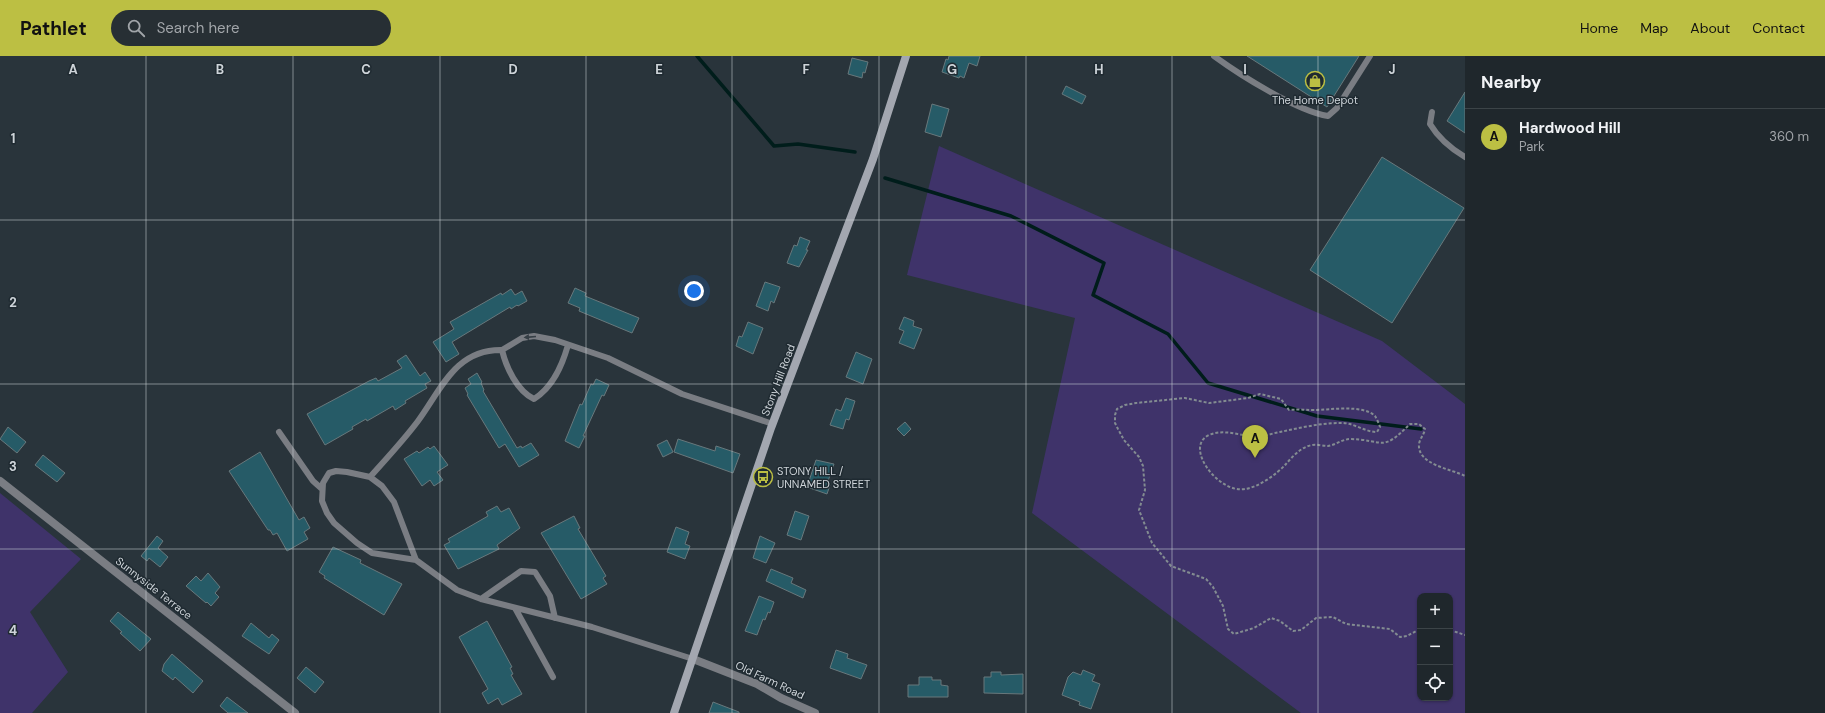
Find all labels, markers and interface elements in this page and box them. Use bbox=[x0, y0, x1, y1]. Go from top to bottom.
search box bbox=[111, 10, 391, 46]
text: Pathlet bbox=[20, 16, 87, 41]
icon: search bbox=[125, 17, 147, 39]
text: Search here bbox=[157, 18, 239, 38]
text: Home bbox=[1580, 19, 1618, 37]
text: Map bbox=[1640, 19, 1668, 37]
text: About bbox=[1690, 19, 1730, 37]
text: Contact bbox=[1752, 19, 1805, 37]
text: A bbox=[68, 61, 78, 78]
text: B bbox=[216, 61, 224, 78]
text: C bbox=[361, 61, 371, 78]
text: D bbox=[508, 61, 518, 78]
text: E bbox=[655, 61, 663, 78]
text: F bbox=[802, 61, 810, 78]
text: G bbox=[947, 61, 957, 78]
text: H bbox=[1094, 61, 1104, 78]
text: I bbox=[1243, 61, 1247, 78]
text: J bbox=[1388, 61, 1396, 78]
shop icon: The Home Depot bbox=[1304, 70, 1326, 92]
text: Nearby bbox=[1481, 71, 1541, 93]
place label: The Home Depot bbox=[1272, 93, 1358, 107]
text: Hardwood Hill bbox=[1519, 118, 1621, 138]
text: A bbox=[1489, 128, 1499, 145]
text: 360 m bbox=[1769, 128, 1809, 145]
text: 1 bbox=[11, 130, 15, 147]
text: Park bbox=[1519, 138, 1545, 155]
your location bbox=[684, 281, 704, 301]
text: 2 bbox=[9, 294, 17, 311]
one-way arrow bbox=[524, 334, 536, 341]
street label: Stony Hill Road bbox=[758, 342, 798, 418]
pin: A bbox=[1242, 425, 1268, 458]
text: 3 bbox=[9, 458, 17, 475]
place label: STONY HILL / UNNAMED STREET bbox=[777, 464, 870, 491]
bus stop icon: STONY HILL / UNNAMED STREET bbox=[752, 466, 774, 488]
street label: Sunnyside Terrace bbox=[113, 554, 195, 622]
map controls bbox=[1417, 593, 1453, 701]
button: + bbox=[1417, 593, 1453, 629]
text: 4 bbox=[9, 622, 17, 639]
button: − bbox=[1417, 629, 1453, 665]
street label: Old Farm Road bbox=[733, 658, 807, 702]
button: locate bbox=[1417, 665, 1453, 701]

